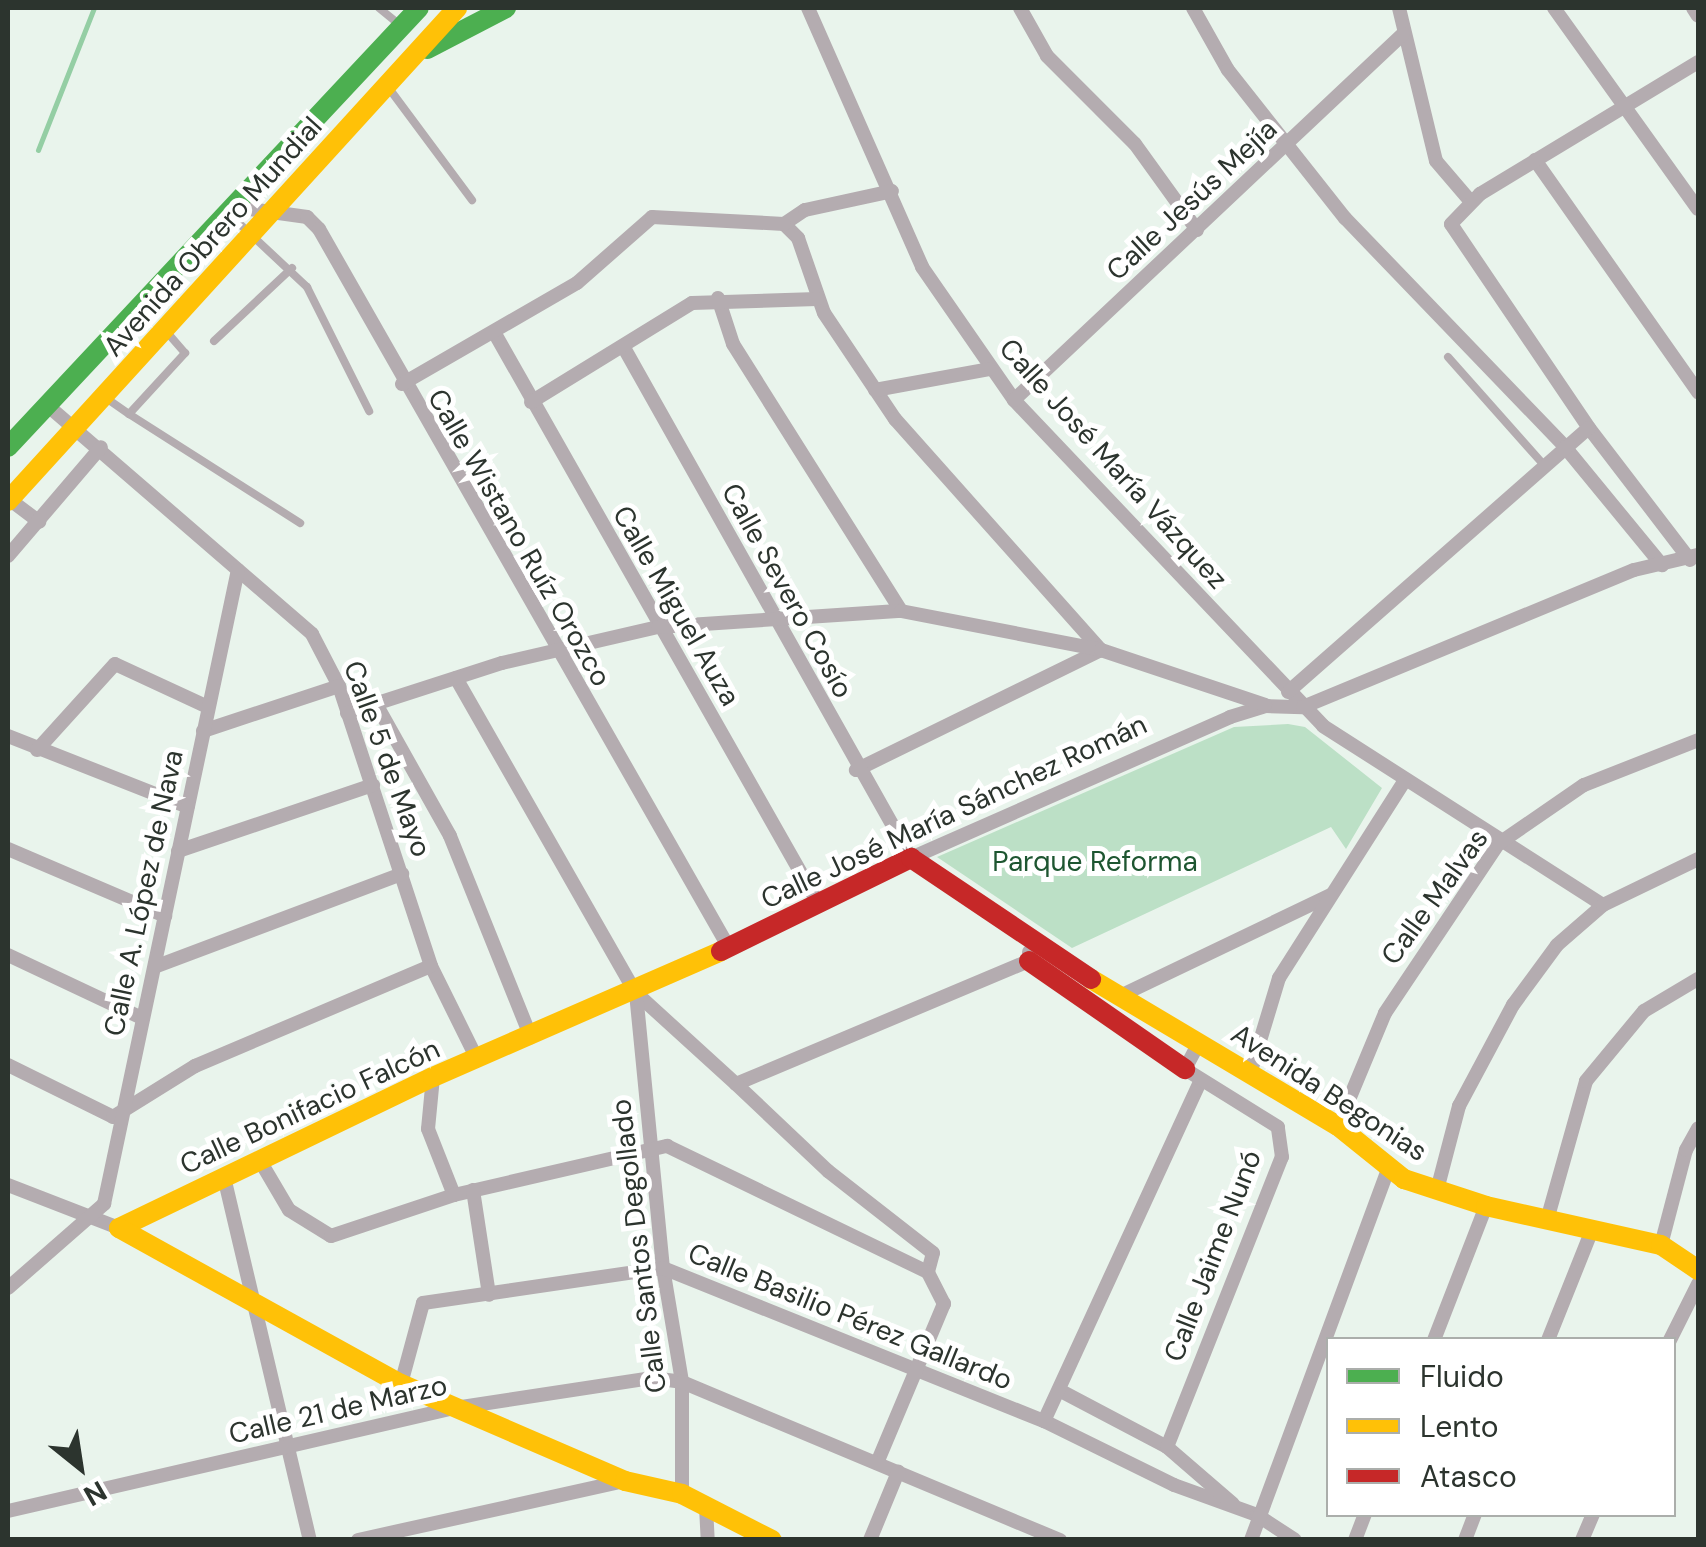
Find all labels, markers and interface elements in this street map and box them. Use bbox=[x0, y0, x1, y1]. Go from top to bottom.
street label: Avenida Obrero Mundial bbox=[97, 110, 329, 364]
street label: Calle Jesús Mejía bbox=[1100, 113, 1284, 287]
street label: Calle José María Vázquez bbox=[992, 332, 1234, 596]
street label: Calle Wistano Ruíz Orozco bbox=[420, 383, 618, 693]
street label: Calle Severo Cosío bbox=[714, 478, 860, 704]
street label: Calle Miguel Auza bbox=[605, 500, 747, 712]
street label: Calle 5 de Mayo bbox=[336, 657, 438, 861]
street label: Calle José María Sánchez Román bbox=[756, 708, 1152, 916]
street label: Calle A. López de Nava bbox=[97, 747, 191, 1039]
street label: Calle Malvas bbox=[1375, 823, 1495, 971]
park label: Parque Reforma bbox=[992, 845, 1198, 879]
street label: Avenida Begonias bbox=[1225, 1017, 1433, 1169]
street label: Calle Bonifacio Falcón bbox=[175, 1032, 445, 1182]
street label: Calle Santos Degollado bbox=[604, 1097, 674, 1395]
street label: Calle Jaime Nunó bbox=[1157, 1146, 1269, 1366]
street label: Calle Basilio Pérez Gallardo bbox=[683, 1237, 1017, 1397]
legend bbox=[1326, 1337, 1676, 1517]
text: Fluido bbox=[1420, 1357, 1504, 1396]
street label: Calle 21 de Marzo bbox=[226, 1369, 450, 1451]
text: Lento bbox=[1420, 1407, 1499, 1446]
north arrow bbox=[30, 1417, 130, 1517]
text: Atasco bbox=[1420, 1457, 1517, 1496]
text: N bbox=[77, 1472, 113, 1515]

